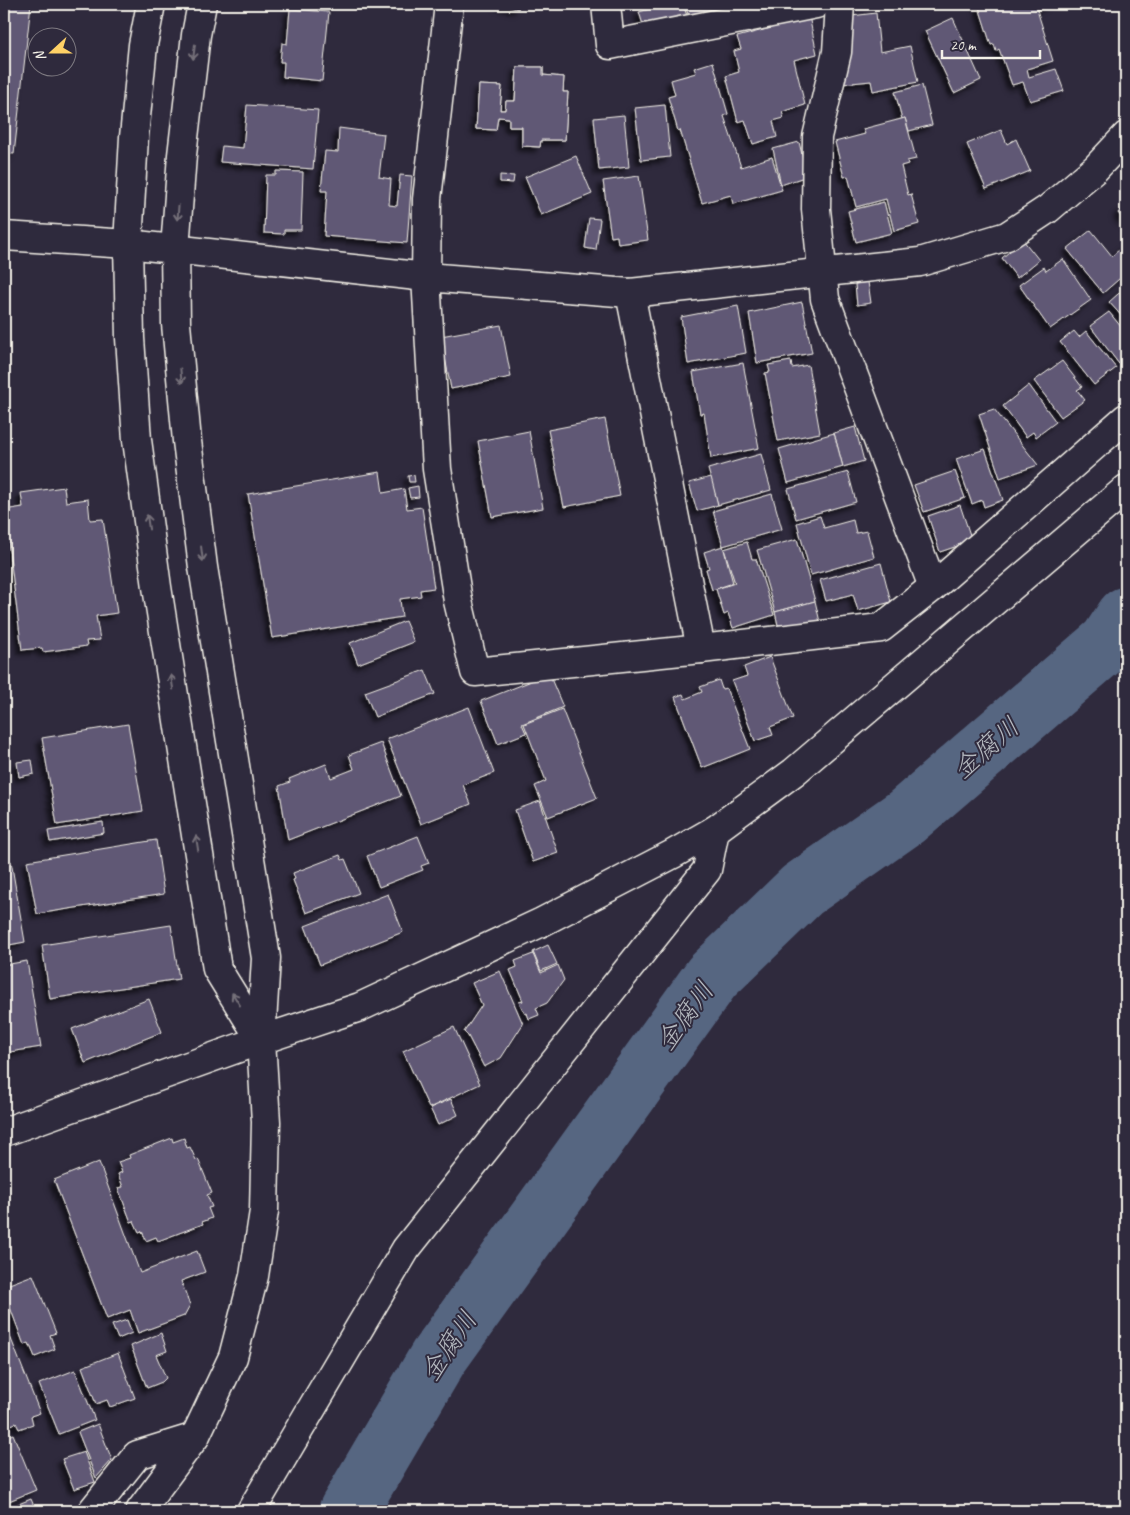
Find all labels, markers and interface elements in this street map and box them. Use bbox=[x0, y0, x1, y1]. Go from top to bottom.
north arrow bbox=[28, 28, 78, 78]
scale bar bbox=[942, 28, 1040, 60]
text: 20 m bbox=[950, 36, 977, 55]
one-way arrow bbox=[189, 43, 199, 59]
text: N bbox=[30, 47, 50, 64]
one-way arrow bbox=[173, 205, 182, 221]
one-way arrow bbox=[176, 367, 186, 383]
one-way arrow bbox=[143, 514, 153, 530]
one-way arrow bbox=[197, 546, 207, 562]
one-way arrow bbox=[167, 675, 177, 691]
water label: 金腐川 bbox=[946, 710, 1026, 786]
one-way arrow bbox=[192, 835, 202, 851]
water label: 金腐川 bbox=[649, 975, 721, 1057]
one-way arrow bbox=[230, 992, 240, 1006]
water label: 金腐川 bbox=[414, 1304, 484, 1388]

